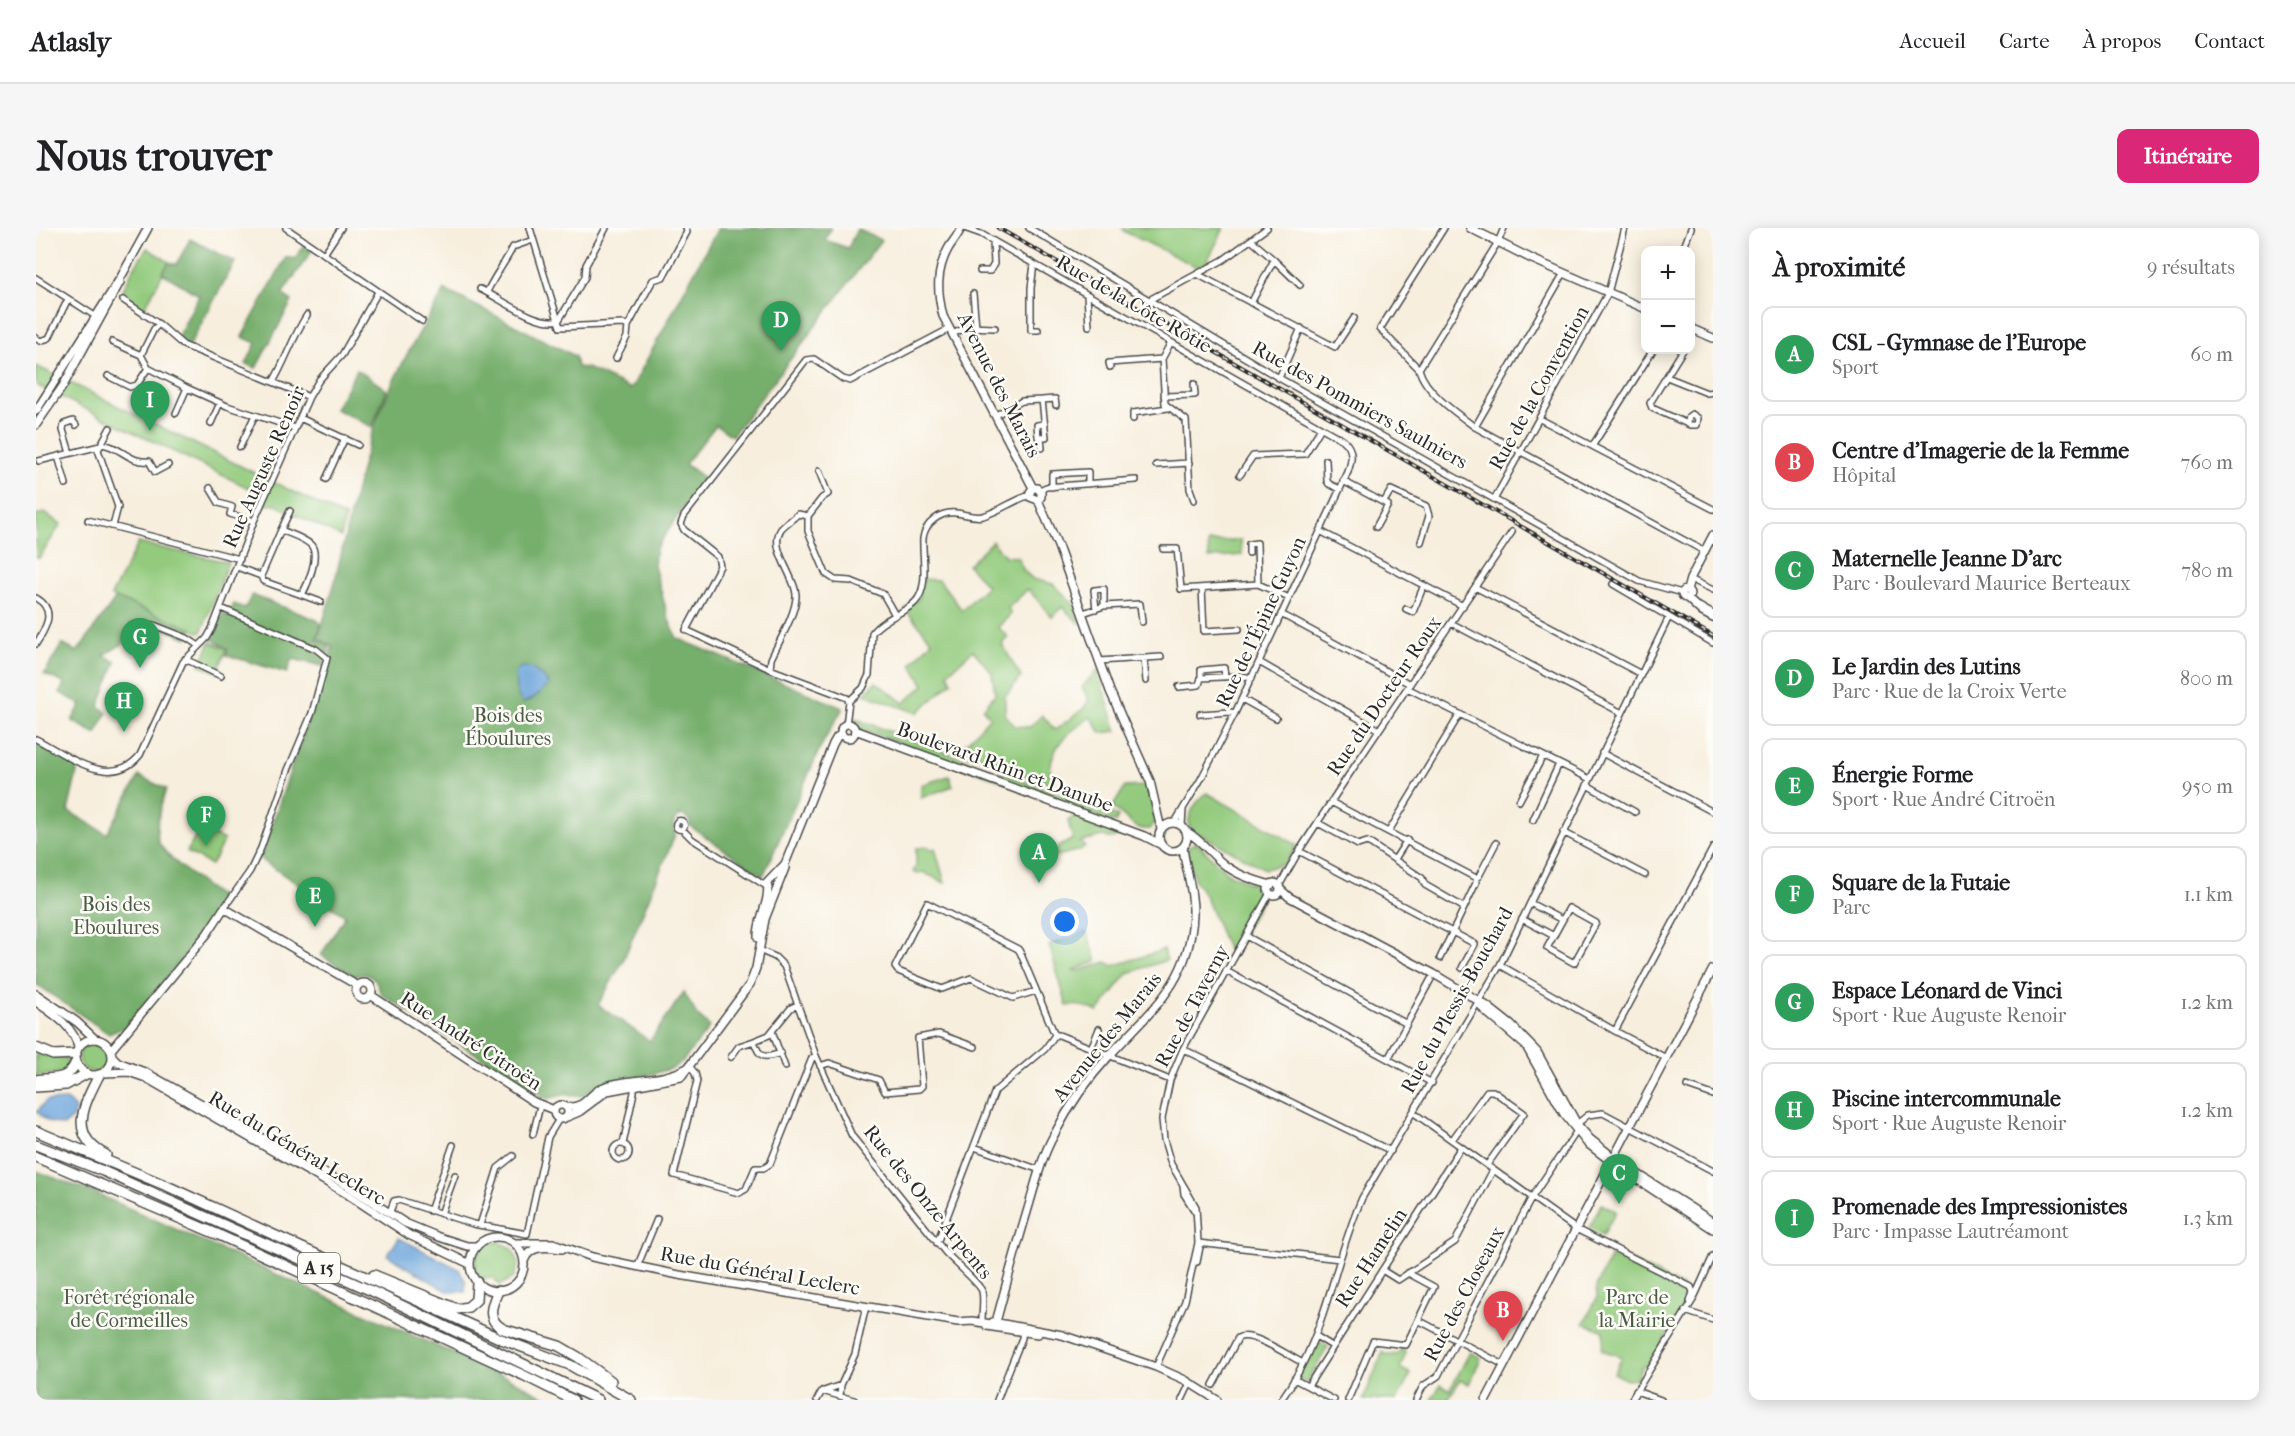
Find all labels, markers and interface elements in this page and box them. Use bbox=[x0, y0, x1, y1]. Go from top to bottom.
text: Atlasly bbox=[30, 25, 111, 58]
text: Accueil bbox=[1900, 29, 1966, 53]
text: Carte bbox=[1999, 29, 2050, 53]
text: À propos bbox=[2083, 29, 2161, 53]
text: Contact bbox=[2194, 29, 2265, 53]
button: Itinéraire bbox=[2117, 129, 2259, 183]
text: Nous trouver bbox=[36, 132, 272, 181]
map controls bbox=[1641, 246, 1695, 354]
button: + bbox=[1641, 246, 1695, 300]
street label: Rue de la Côte Rôtie bbox=[1052, 250, 1216, 358]
text: À proximité bbox=[1773, 252, 1905, 283]
text: 9 résultats bbox=[2147, 256, 2235, 279]
button: − bbox=[1641, 300, 1695, 354]
pin: D bbox=[762, 302, 800, 351]
street label: Rue de la Convention bbox=[1484, 302, 1594, 474]
street label: Avenue des Marais bbox=[952, 308, 1046, 461]
text: CSL - Gymnase de l'Europe bbox=[1832, 330, 2086, 356]
street label: Rue des Pommiers Saulniers bbox=[1248, 336, 1472, 474]
text: A bbox=[1788, 343, 1801, 366]
text: 60 m bbox=[2190, 343, 2233, 366]
text: Sport bbox=[1832, 356, 1879, 379]
pin: I bbox=[130, 382, 170, 431]
street label: Rue Auguste Renoir bbox=[218, 382, 310, 552]
text: Centre d'Imagerie de la Femme bbox=[1832, 438, 2129, 464]
text: B bbox=[1788, 451, 1801, 474]
text: 760 m bbox=[2181, 451, 2233, 474]
text: Hôpital bbox=[1832, 464, 1896, 487]
street label: Rue de l'Épine Guyon bbox=[1210, 532, 1311, 711]
text: Maternelle Jeanne D’arc bbox=[1832, 546, 2062, 572]
text: C bbox=[1788, 559, 1801, 582]
text: 780 m bbox=[2181, 559, 2233, 582]
text: Parc · Boulevard Maurice Berteaux bbox=[1832, 572, 2130, 595]
street label: Rue du Docteur Roux bbox=[1322, 611, 1446, 780]
pin: G bbox=[120, 618, 160, 668]
text: Le Jardin des Lutins bbox=[1832, 654, 2021, 680]
text: D bbox=[1787, 667, 1802, 690]
text: 800 m bbox=[2180, 667, 2233, 690]
text: Parc · Rue de la Croix Verte bbox=[1832, 680, 2067, 703]
pin: H bbox=[104, 682, 143, 732]
park label: Bois des Éboulures bbox=[465, 704, 551, 750]
street label: Boulevard Rhin et Danube bbox=[894, 717, 1116, 817]
text: Énergie Forme bbox=[1832, 762, 1973, 788]
text: E bbox=[1788, 775, 1801, 798]
text: 950 m bbox=[2182, 775, 2233, 798]
text: Sport · Rue André Citroën bbox=[1832, 788, 2055, 811]
pin: F bbox=[186, 796, 226, 846]
pin: A bbox=[1020, 834, 1058, 883]
text: Square de la Futaie bbox=[1832, 870, 2010, 896]
pin: E bbox=[296, 878, 334, 927]
text: F bbox=[1789, 883, 1800, 906]
text: 1.1 km bbox=[2184, 883, 2233, 906]
park label: Bois des Eboulures bbox=[73, 893, 159, 939]
text: Parc bbox=[1832, 896, 1870, 919]
street label: Rue du Plessis-Bouchard bbox=[1396, 902, 1518, 1097]
your location bbox=[1050, 907, 1079, 936]
street label: Rue de Taverny bbox=[1150, 940, 1234, 1071]
street label: Avenue des Marais bbox=[1047, 968, 1166, 1107]
text: Espace Léonard de Vinci bbox=[1832, 978, 2062, 1004]
street label: Rue André Citroën bbox=[396, 987, 546, 1095]
text: G bbox=[1787, 991, 1802, 1014]
text: 1.2 km bbox=[2181, 991, 2233, 1014]
text: Sport · Rue Auguste Renoir bbox=[1832, 1004, 2066, 1027]
street label: Rue du Général Leclerc bbox=[204, 1086, 390, 1210]
text: Piscine intercommunale bbox=[1832, 1086, 2061, 1112]
text: H bbox=[1787, 1099, 1802, 1122]
text: 1.2 km bbox=[2181, 1099, 2233, 1122]
text: Sport · Rue Auguste Renoir bbox=[1832, 1112, 2066, 1135]
street label: Rue des Onze Arpents bbox=[859, 1120, 997, 1284]
pin: C bbox=[1600, 1154, 1638, 1204]
text: Promenade des Impressionistes bbox=[1832, 1194, 2127, 1220]
street label: Rue Hamelin bbox=[1330, 1204, 1412, 1312]
text: I bbox=[1791, 1207, 1798, 1230]
text: 1.3 km bbox=[2183, 1207, 2233, 1230]
text: Parc · Impasse Lautréamont bbox=[1832, 1220, 2069, 1243]
street label: Rue des Closeaux bbox=[1419, 1222, 1509, 1365]
street label: Rue du Général Leclerc bbox=[658, 1242, 862, 1300]
road number: A 15 bbox=[298, 1253, 340, 1283]
park label: Forêt régionale de Cormeilles bbox=[63, 1286, 195, 1332]
park label: Parc de la Mairie bbox=[1598, 1286, 1675, 1332]
pin: B bbox=[1484, 1292, 1522, 1341]

